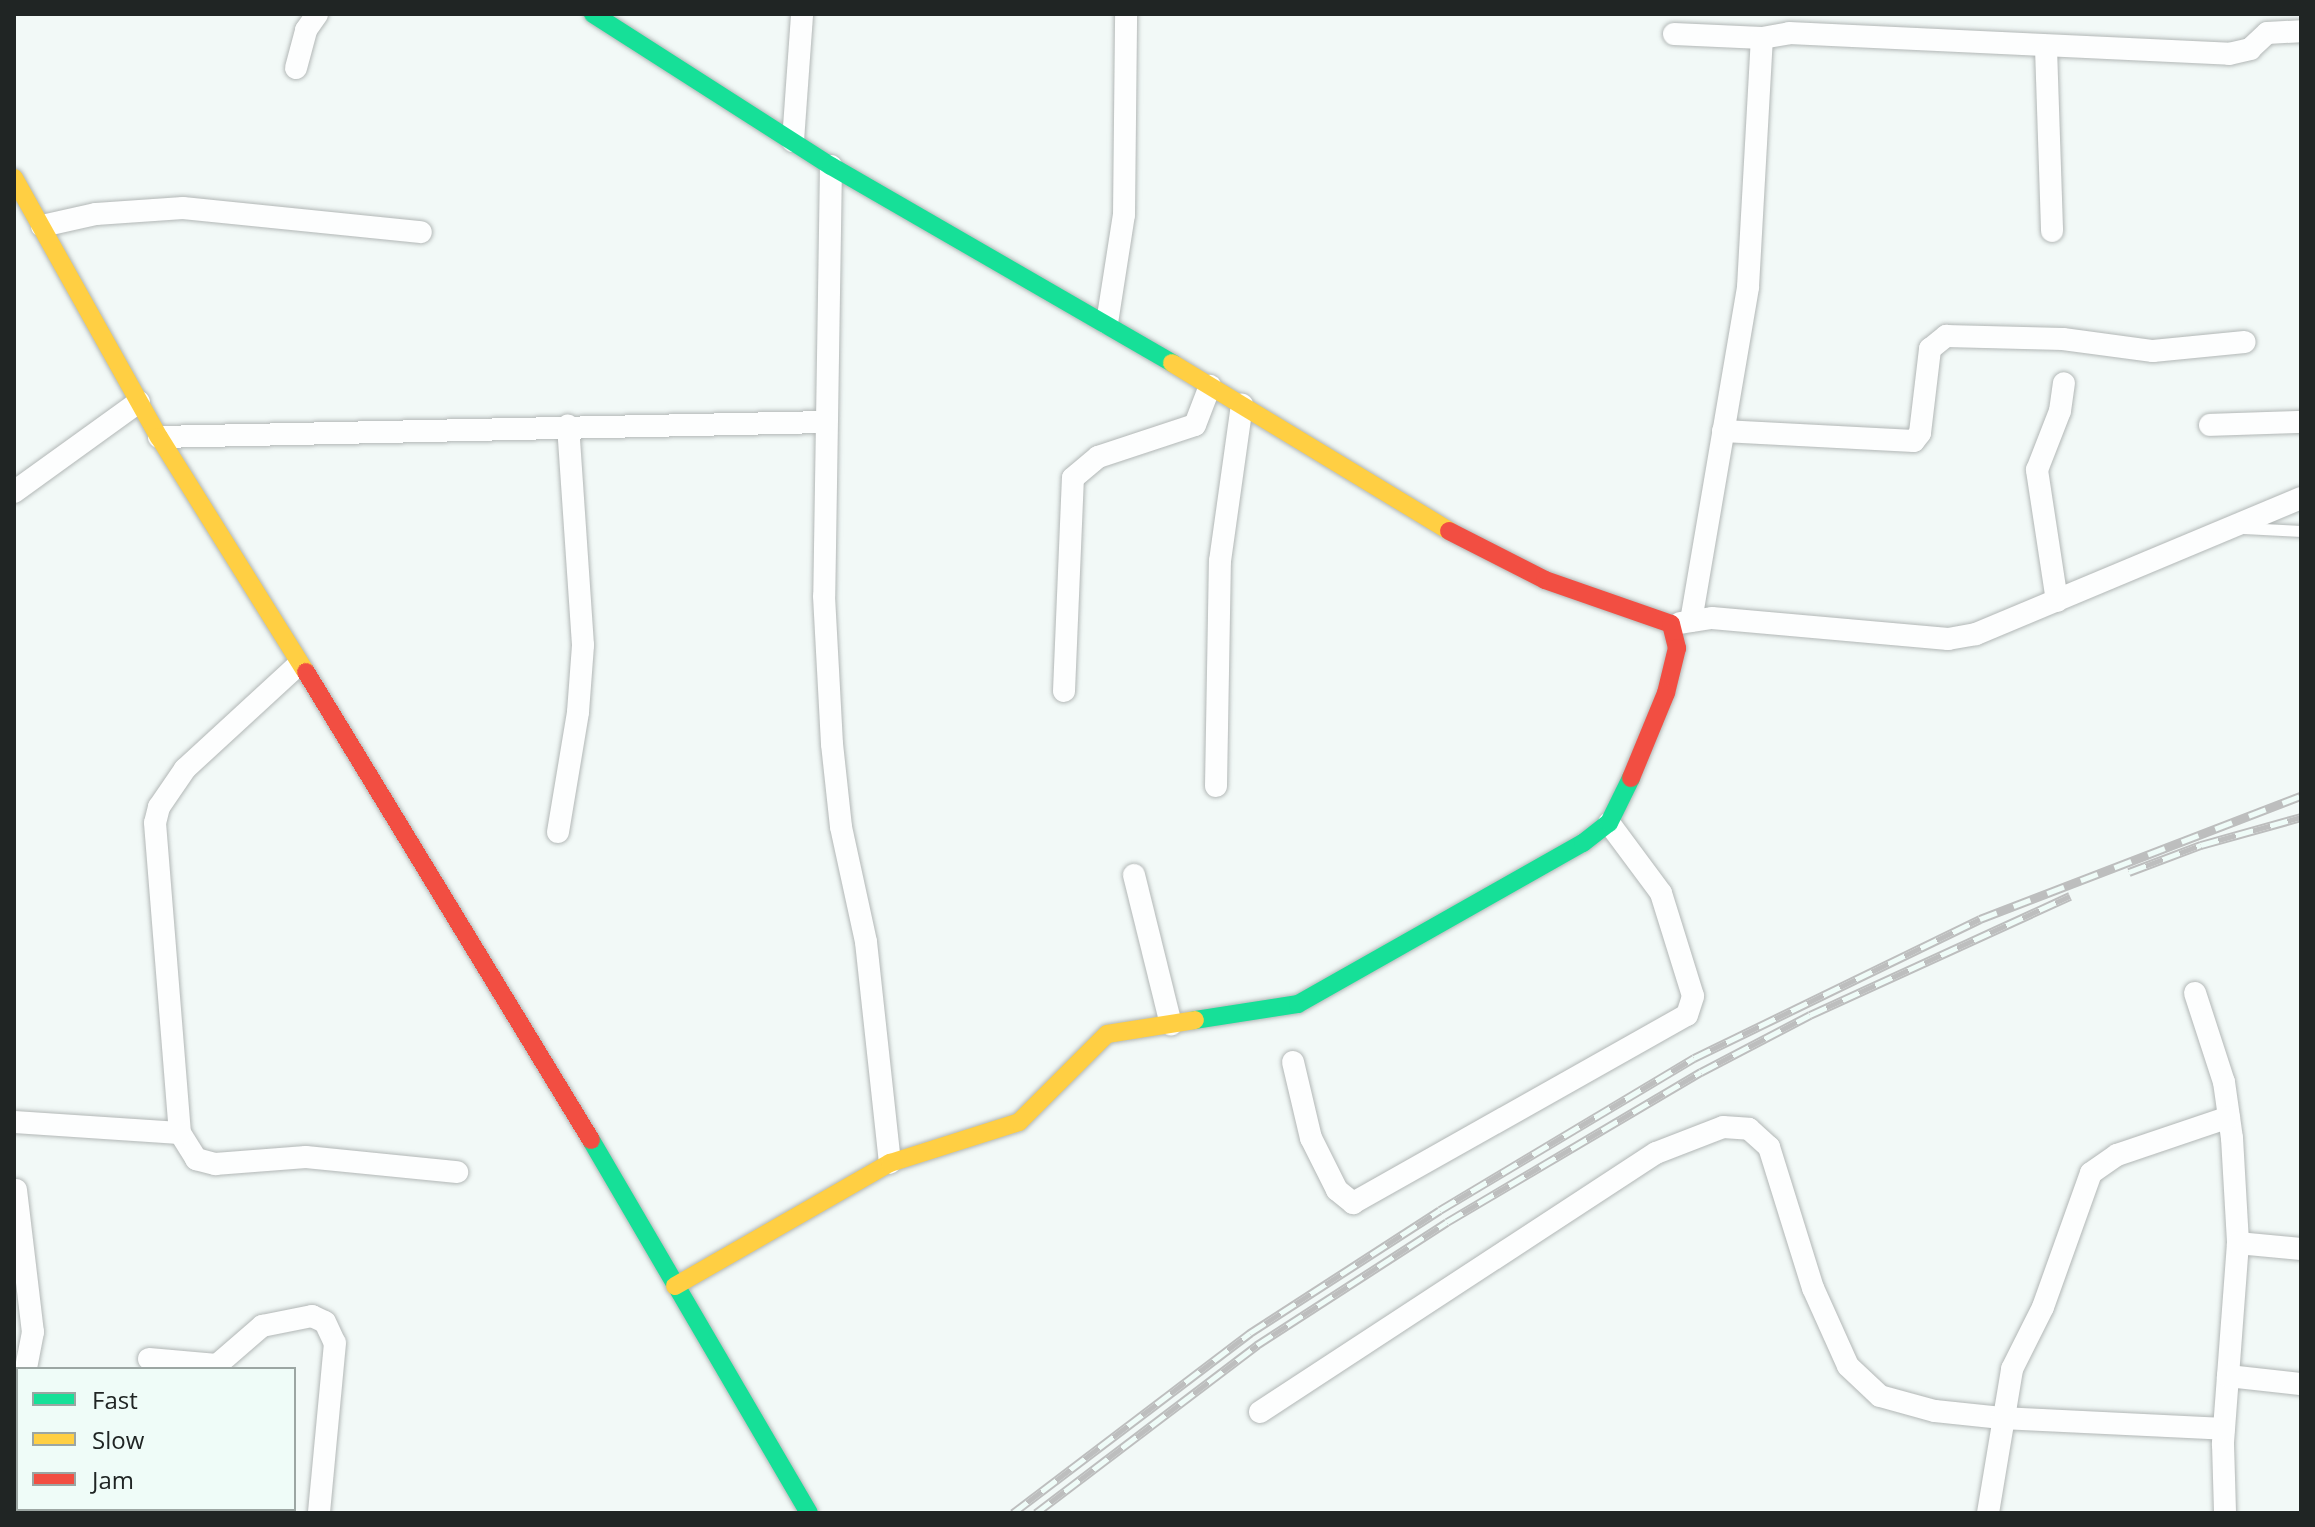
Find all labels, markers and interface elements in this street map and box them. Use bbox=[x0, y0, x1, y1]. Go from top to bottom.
legend bbox=[16, 1367, 296, 1511]
text: Fast bbox=[92, 1383, 138, 1416]
text: Slow bbox=[92, 1423, 144, 1456]
text: Jam bbox=[92, 1463, 134, 1496]

